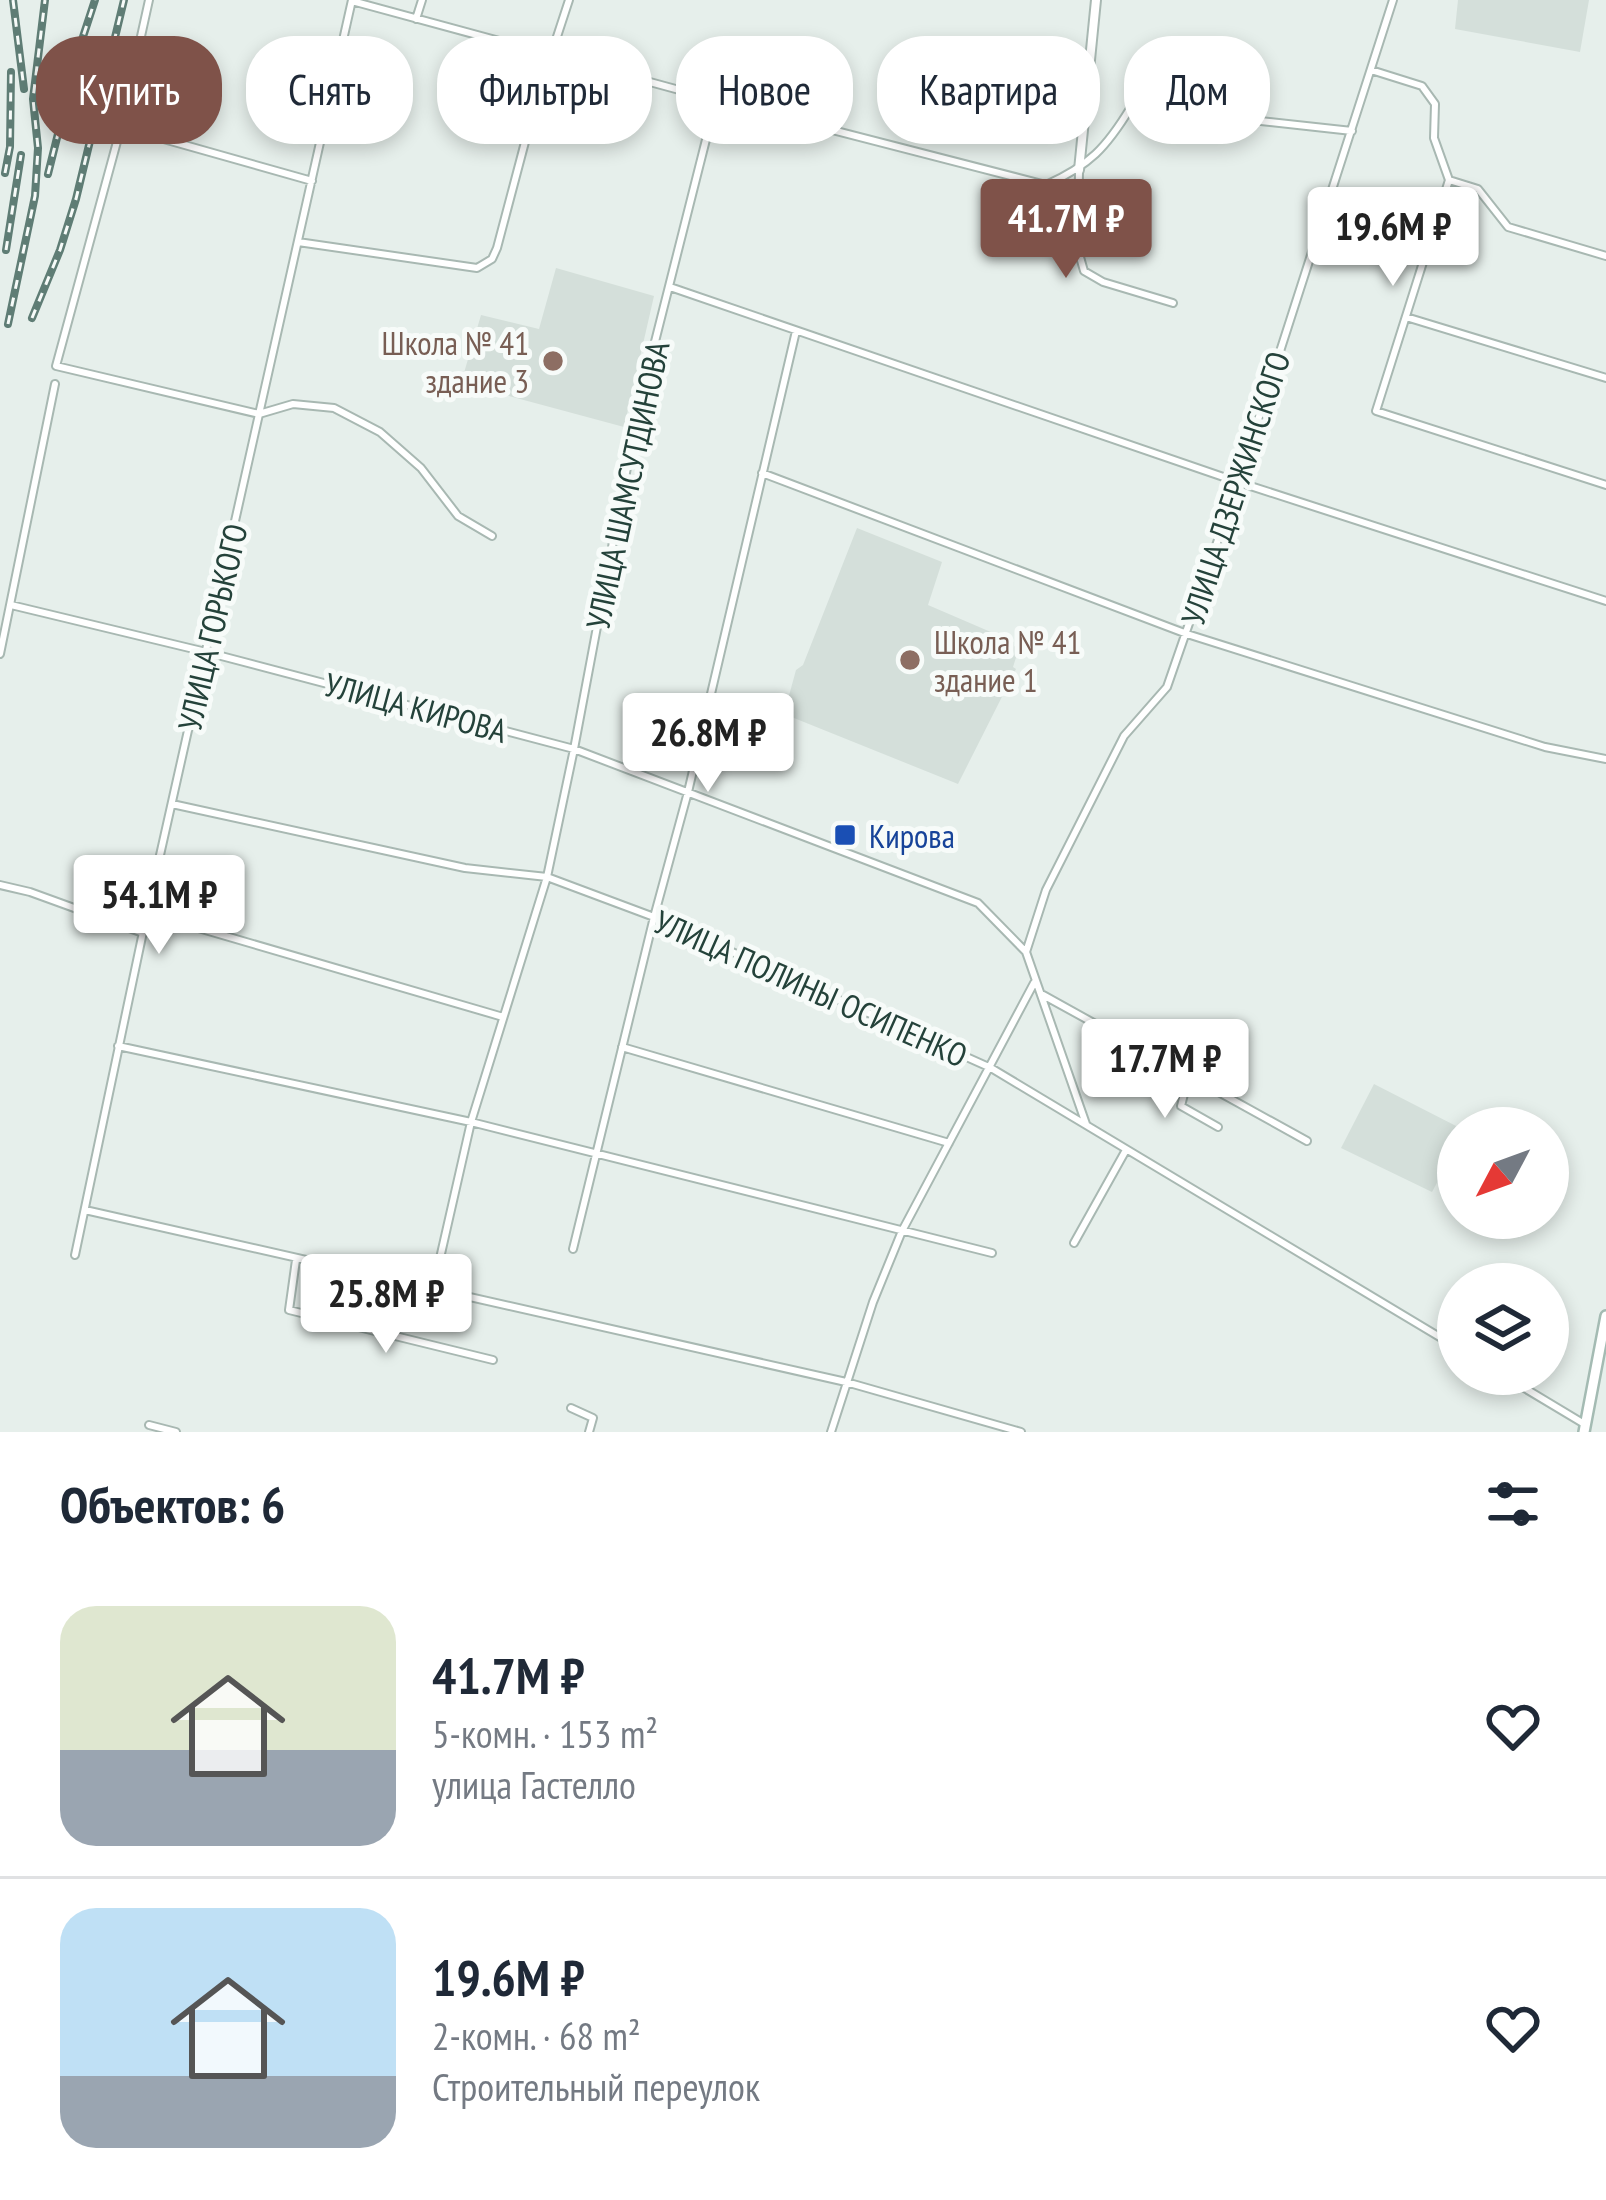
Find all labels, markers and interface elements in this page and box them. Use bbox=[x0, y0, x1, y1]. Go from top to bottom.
chip: Купить bbox=[36, 36, 222, 144]
chip: Снять bbox=[246, 36, 413, 144]
chip: Фильтры bbox=[437, 36, 652, 144]
chip: Новое bbox=[676, 36, 853, 144]
chip: Квартира bbox=[877, 36, 1100, 144]
chip: Дом bbox=[1124, 36, 1270, 144]
pin: 41.7M ₽ bbox=[955, 179, 1177, 281]
pin: 19.6M ₽ bbox=[1282, 187, 1504, 289]
text: 41.7M ₽ bbox=[1008, 192, 1124, 243]
text: 19.6M ₽ bbox=[1335, 200, 1451, 251]
place label: Школа № 41 здание 3 bbox=[382, 321, 529, 402]
street label: УЛИЦА ШАМСУТДИНОВА bbox=[575, 337, 679, 633]
street label: УЛИЦА ДЗЕРЖИНСКОГО bbox=[1171, 346, 1299, 630]
marker: Школа № 41 здание 3 bbox=[540, 348, 566, 374]
street label: УЛИЦА ГОРЬКОГО bbox=[167, 519, 257, 735]
place label: Школа № 41 здание 1 bbox=[934, 620, 1081, 701]
marker: Школа № 41 здание 1 bbox=[897, 647, 923, 673]
street label: УЛИЦА КИРОВА bbox=[320, 662, 512, 752]
pin: 26.8M ₽ bbox=[597, 693, 819, 795]
text: 26.8M ₽ bbox=[650, 706, 766, 757]
place label: Кирова bbox=[869, 814, 955, 857]
marker: Кирова bbox=[832, 822, 858, 848]
pin: 54.1M ₽ bbox=[48, 855, 270, 957]
text: 54.1M ₽ bbox=[101, 868, 217, 919]
street label: УЛИЦА ПОЛИНЫ ОСИПЕНКО bbox=[648, 900, 974, 1076]
pin: 17.7M ₽ bbox=[1054, 1019, 1276, 1121]
text: 17.7M ₽ bbox=[1109, 1032, 1221, 1083]
north arrow bbox=[1437, 1107, 1569, 1239]
map controls bbox=[1437, 1107, 1569, 1395]
pin: 25.8M ₽ bbox=[275, 1254, 497, 1356]
button: layers bbox=[1437, 1263, 1569, 1395]
text: 25.8M ₽ bbox=[328, 1267, 444, 1318]
text: Объектов: 6 bbox=[60, 1471, 285, 1537]
icon: filters bbox=[1480, 1471, 1546, 1537]
text: 41.7M ₽ bbox=[432, 1642, 585, 1708]
icon: home bbox=[156, 1654, 300, 1798]
icon: heart bbox=[1480, 1693, 1546, 1759]
text: 5-комн. · 153 m² bbox=[432, 1708, 658, 1759]
text: улица Гастелло bbox=[432, 1759, 636, 1810]
text: 19.6M ₽ bbox=[432, 1944, 585, 2010]
icon: home bbox=[156, 1956, 300, 2100]
icon: heart bbox=[1480, 1995, 1546, 2061]
text: 2-комн. · 68 m² bbox=[432, 2010, 641, 2061]
text: Строительный переулок bbox=[432, 2061, 760, 2112]

